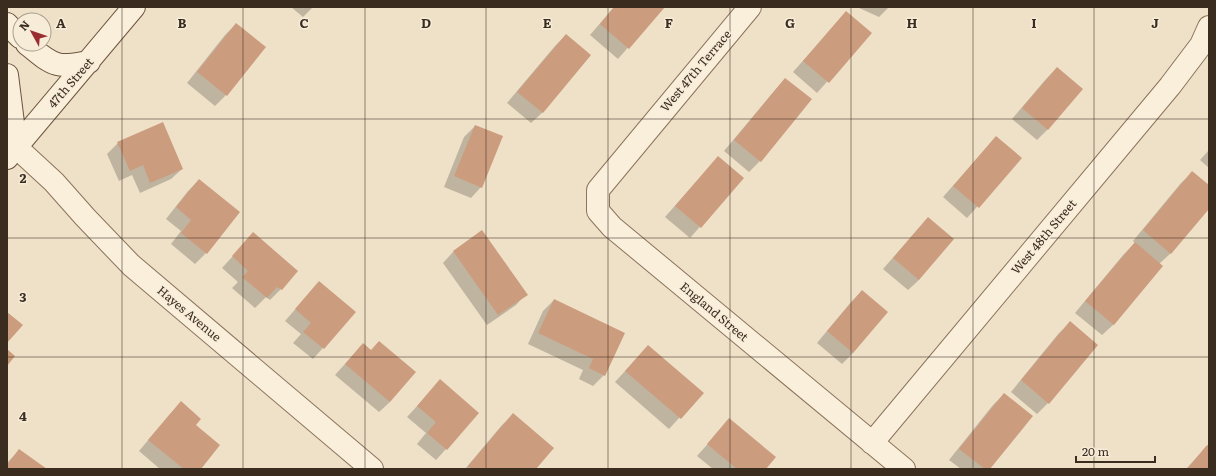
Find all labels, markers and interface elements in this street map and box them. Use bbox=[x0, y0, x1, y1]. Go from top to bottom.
north arrow bbox=[12, 12, 52, 52]
text: A bbox=[56, 13, 66, 32]
text: B bbox=[178, 13, 187, 32]
text: C bbox=[299, 13, 309, 32]
text: D bbox=[421, 13, 431, 32]
text: E bbox=[543, 13, 552, 32]
text: F bbox=[665, 13, 673, 32]
text: G bbox=[785, 13, 795, 32]
text: H bbox=[907, 13, 918, 32]
text: I bbox=[1031, 13, 1037, 32]
text: J bbox=[1151, 13, 1159, 32]
text: N bbox=[14, 16, 33, 34]
street label: West 47th Terrace bbox=[656, 25, 735, 115]
street label: 47th Street bbox=[43, 53, 97, 112]
text: 2 bbox=[20, 168, 27, 187]
street label: West 48th Street bbox=[1006, 195, 1080, 278]
street label: England Street bbox=[676, 277, 753, 345]
street label: Hayes Avenue bbox=[154, 281, 225, 345]
text: 3 bbox=[19, 287, 27, 306]
text: 4 bbox=[19, 406, 27, 425]
scale bar bbox=[1076, 438, 1155, 464]
text: 20 m bbox=[1082, 442, 1109, 460]

